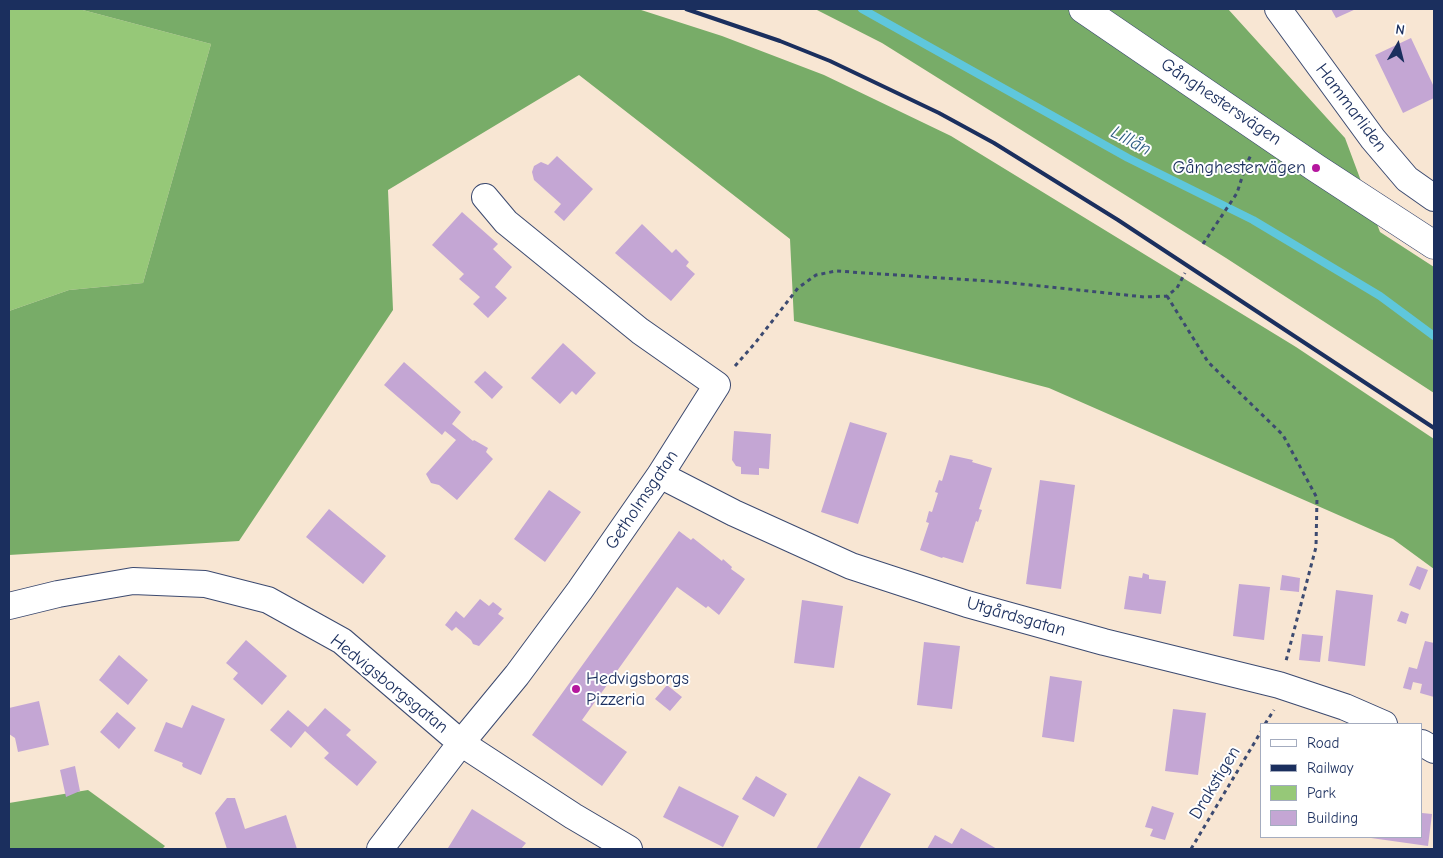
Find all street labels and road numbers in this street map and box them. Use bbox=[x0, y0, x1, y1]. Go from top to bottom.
street label: Gånghestersvägen bbox=[1156, 54, 1286, 150]
street label: Hammarliden bbox=[1311, 60, 1391, 156]
street label: Getholmsgatan bbox=[601, 446, 683, 554]
street label: Utgårdsgatan bbox=[964, 593, 1068, 641]
street label: Hedvigsborgsgatan bbox=[326, 630, 452, 738]
street label: Drakstigen bbox=[1185, 743, 1245, 823]

